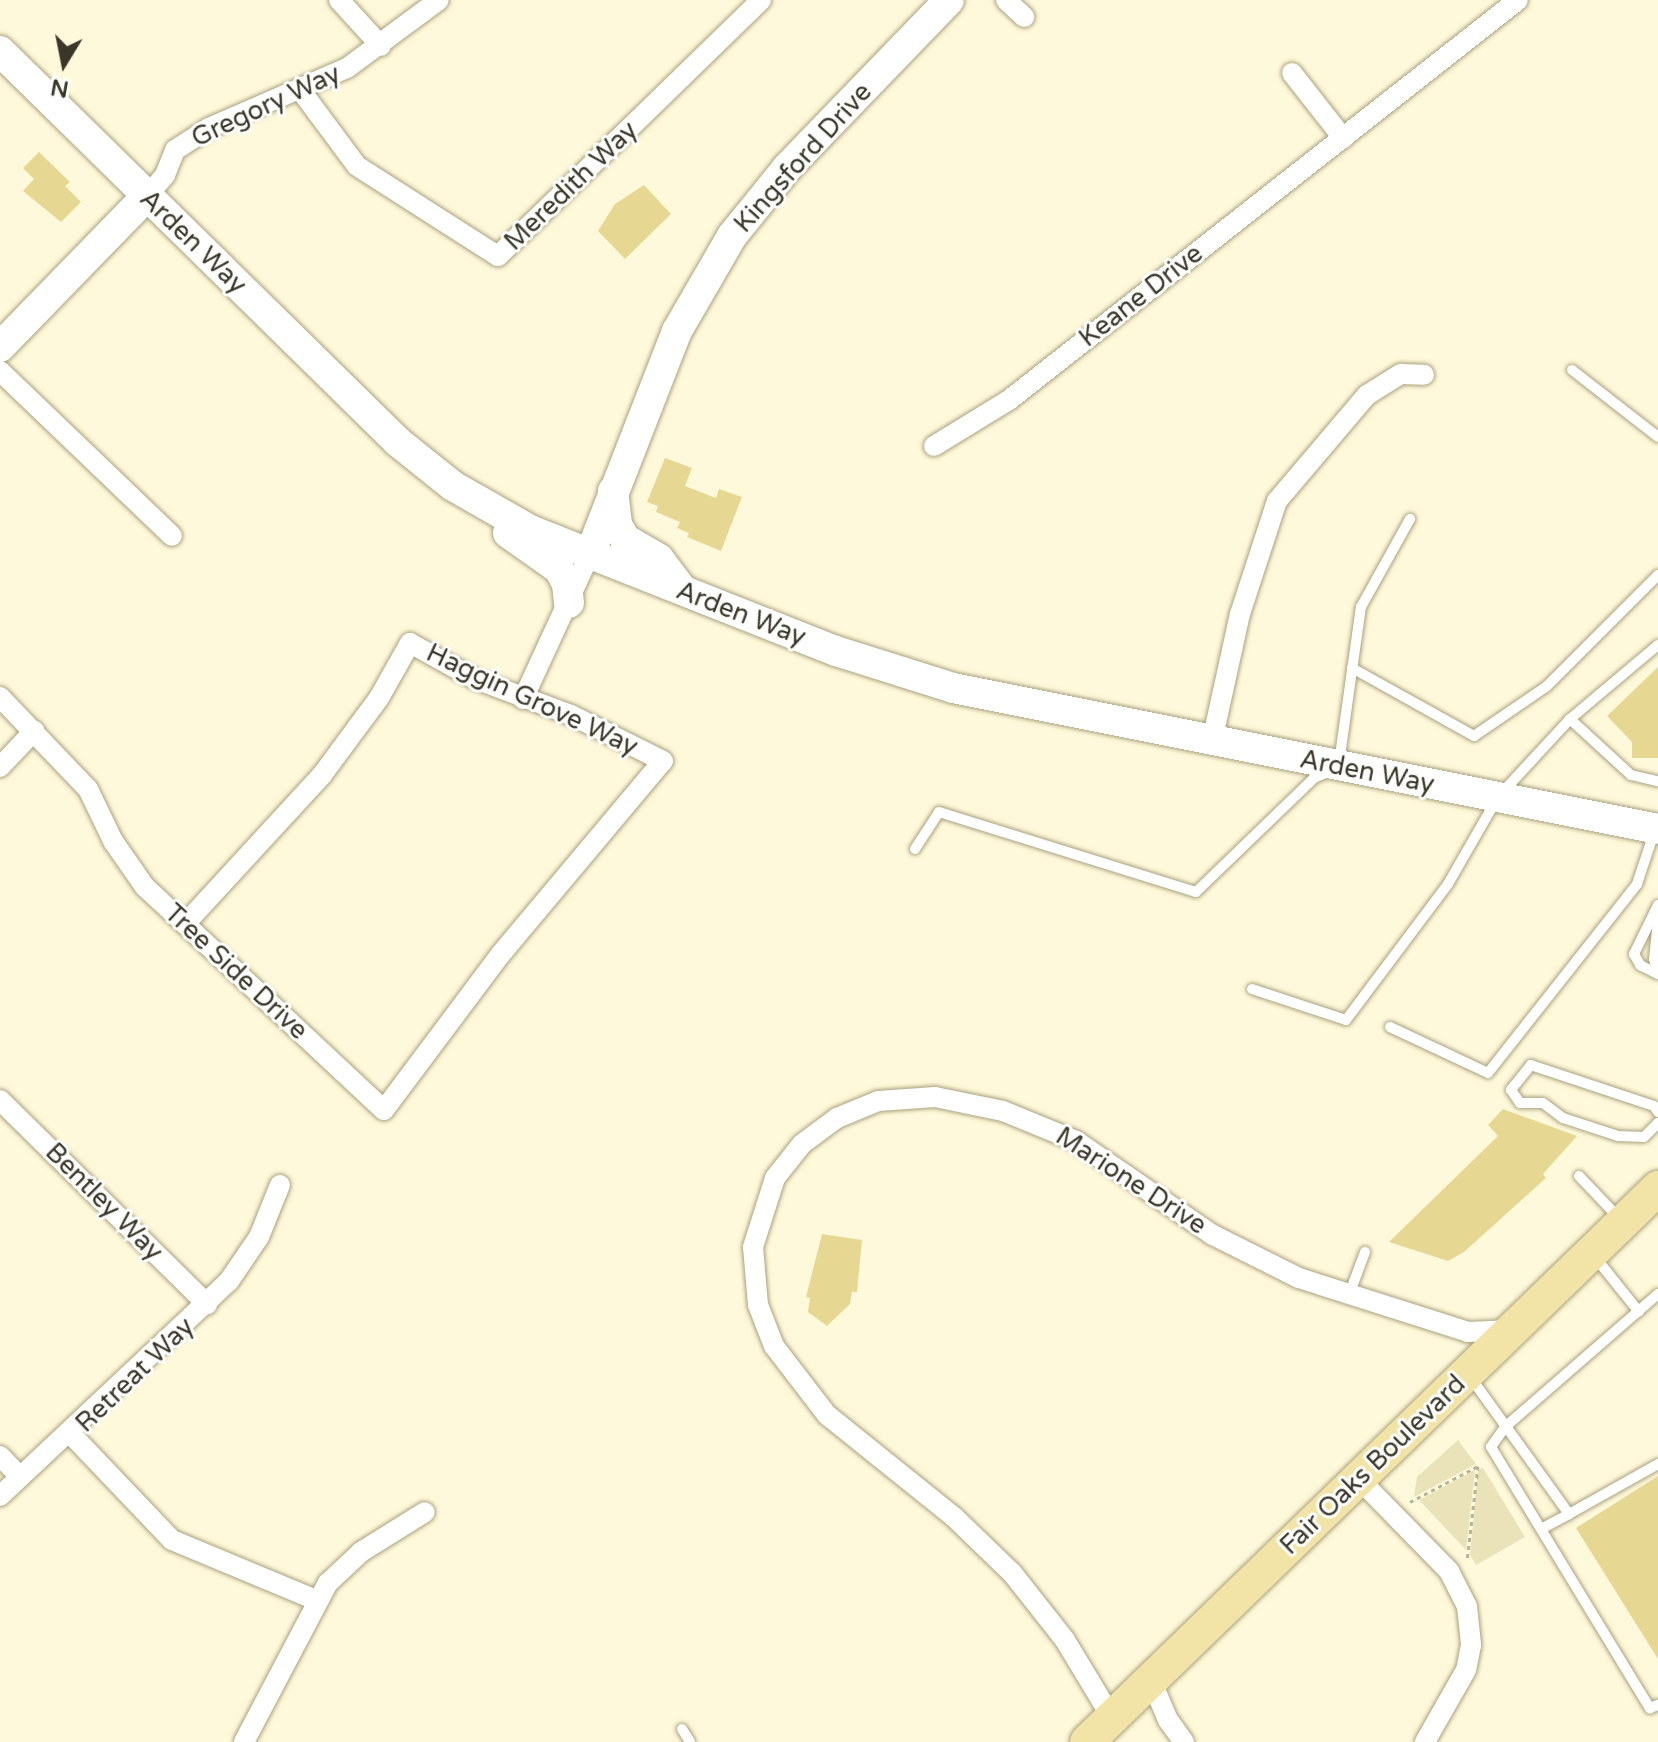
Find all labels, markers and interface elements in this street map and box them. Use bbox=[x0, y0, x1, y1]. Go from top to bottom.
north arrow bbox=[24, 24, 104, 104]
street label: Gregory Way bbox=[187, 58, 345, 154]
text: N bbox=[49, 73, 71, 102]
street label: Kingsford Drive bbox=[728, 77, 878, 239]
street label: Meredith Way bbox=[498, 115, 644, 257]
street label: Arden Way bbox=[133, 184, 253, 300]
street label: Keane Drive bbox=[1073, 238, 1209, 354]
street label: Arden Way bbox=[672, 575, 810, 653]
street label: Haggin Grove Way bbox=[421, 637, 643, 763]
street label: Arden Way bbox=[1297, 744, 1437, 800]
street label: Tree Side Drive bbox=[158, 898, 314, 1046]
street label: Marione Drive bbox=[1050, 1121, 1212, 1241]
street label: Bentley Way bbox=[39, 1137, 169, 1267]
street label: Retreat Way bbox=[69, 1311, 201, 1439]
street label: Fair Oaks Boulevard bbox=[1274, 1369, 1472, 1561]

